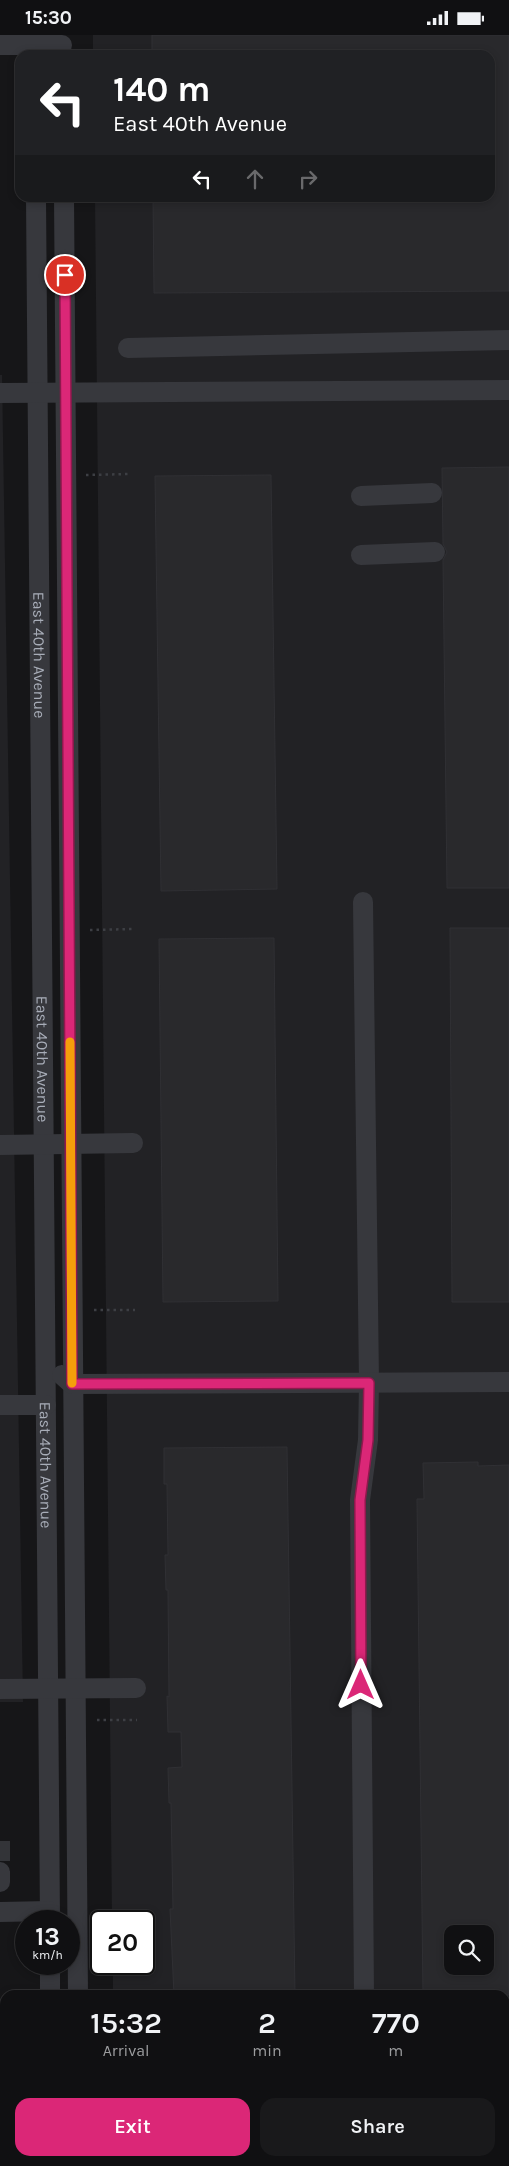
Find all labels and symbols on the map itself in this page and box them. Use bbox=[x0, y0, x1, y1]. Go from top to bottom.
pin bbox=[44, 254, 86, 296]
street label: East 40th Avenue bbox=[29, 592, 49, 718]
street label: East 40th Avenue bbox=[32, 996, 53, 1122]
street label: East 40th Avenue bbox=[36, 1402, 56, 1528]
position arrow bbox=[334, 1658, 386, 1710]
speed limit sign: 20 bbox=[90, 1910, 155, 1975]

